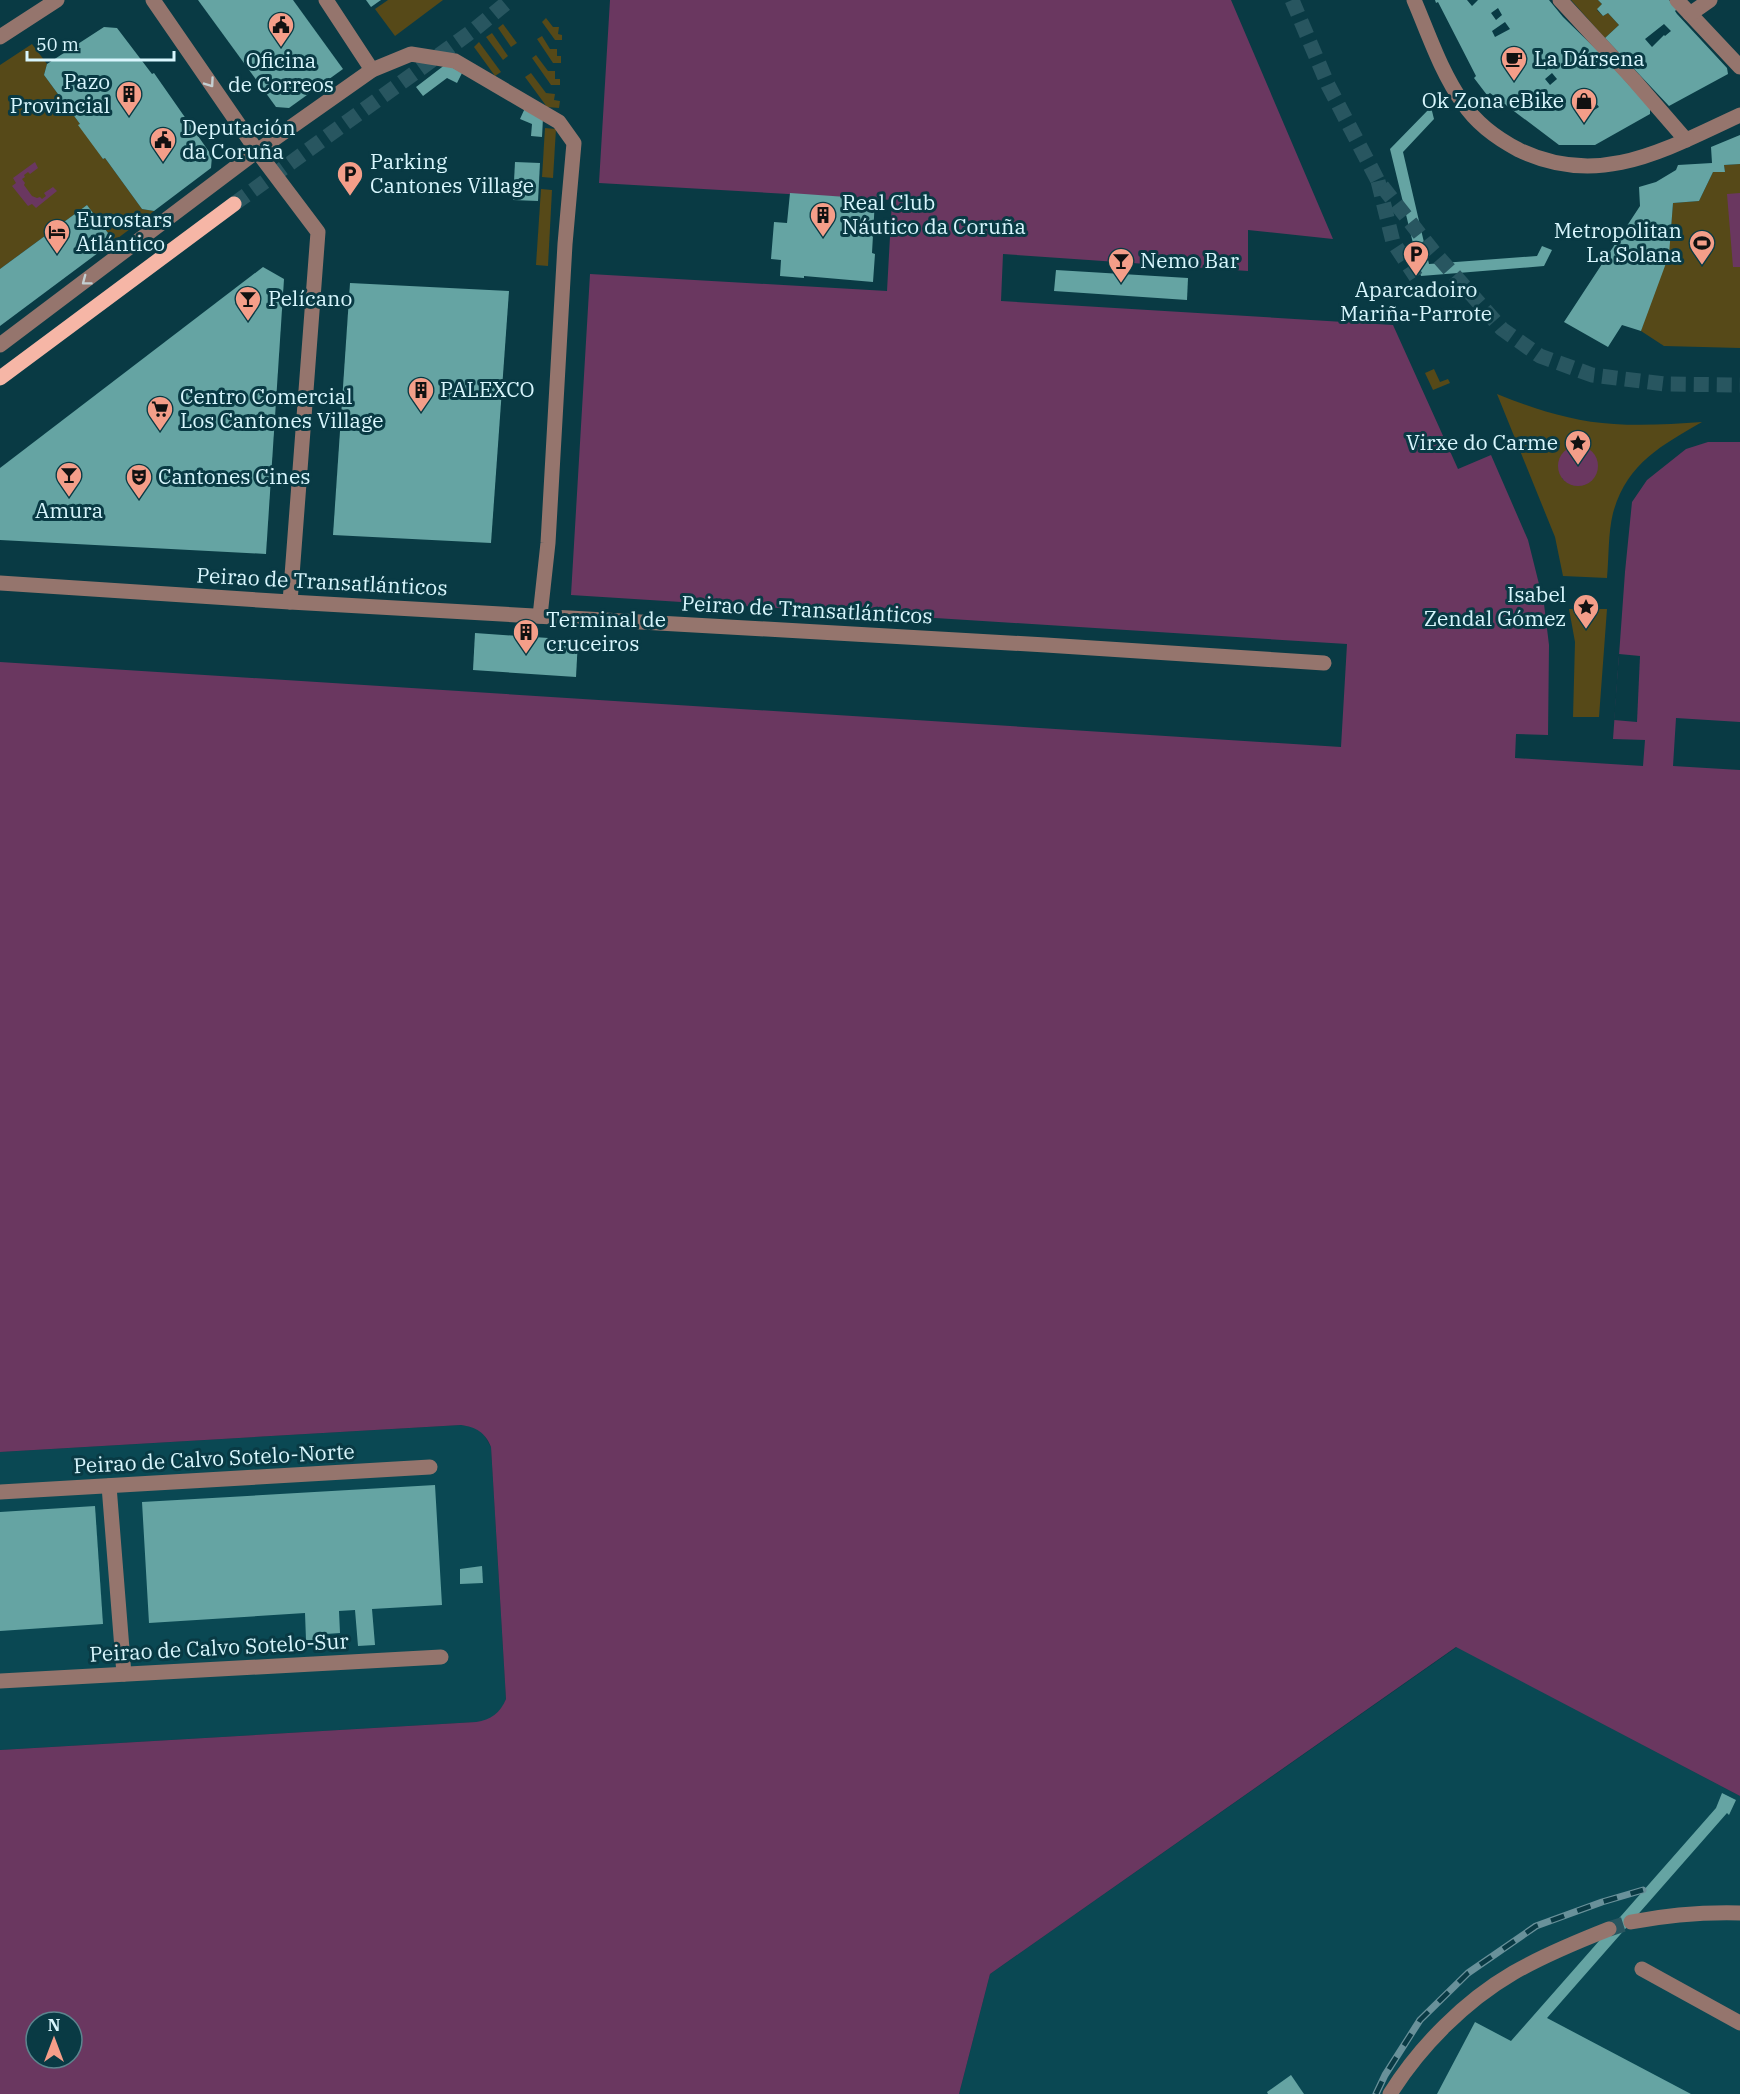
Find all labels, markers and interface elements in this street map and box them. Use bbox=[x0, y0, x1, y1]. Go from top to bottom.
public building icon: Oficina de Correos bbox=[266, 10, 296, 48]
scale bar bbox=[27, 24, 174, 62]
text: 50 m bbox=[36, 33, 79, 56]
cafe icon: La Dársena bbox=[1499, 44, 1529, 82]
place label: La Dársena bbox=[1534, 44, 1645, 72]
place label: Oficina de Correos bbox=[228, 46, 334, 98]
place label: Pazo Provincial bbox=[10, 67, 110, 119]
one-way arrow bbox=[203, 76, 214, 87]
building icon: Pazo Provincial bbox=[114, 79, 144, 117]
place label: Ok Zona eBike bbox=[1422, 86, 1564, 114]
shop icon: Ok Zona eBike bbox=[1569, 86, 1599, 124]
place label: Deputación da Coruña bbox=[182, 113, 296, 165]
public building icon: Deputación da Coruña bbox=[148, 125, 178, 163]
place label: Parking Cantones Village bbox=[370, 147, 534, 199]
parking icon: Parking Cantones Village bbox=[335, 159, 365, 197]
place label: Real Club Náutico da Coruña bbox=[842, 188, 1026, 240]
building icon: Real Club Náutico da Coruña bbox=[808, 200, 838, 238]
place label: Eurostars Atlántico bbox=[76, 205, 172, 257]
place label: Metropolitan La Solana bbox=[1554, 216, 1682, 268]
hotel icon: Eurostars Atlántico bbox=[42, 217, 72, 255]
sports icon: Metropolitan La Solana bbox=[1687, 228, 1717, 266]
parking icon: Aparcadoiro Mariña-Parrote bbox=[1401, 239, 1431, 277]
bar icon: Nemo Bar bbox=[1106, 246, 1136, 284]
place label: Nemo Bar bbox=[1140, 246, 1240, 274]
one-way arrow bbox=[82, 273, 93, 284]
place label: Aparcadoiro Mariña-Parrote bbox=[1340, 275, 1492, 327]
bar icon: Pelícano bbox=[233, 284, 263, 322]
place label: Pelícano bbox=[268, 284, 352, 312]
building icon: PALEXCO bbox=[406, 375, 436, 413]
place label: PALEXCO bbox=[440, 375, 535, 403]
place label: Centro Comercial Los Cantones Village bbox=[180, 382, 383, 434]
supermarket icon: Centro Comercial Los Cantones Village bbox=[145, 394, 175, 432]
place label: Virxe do Carme bbox=[1406, 428, 1558, 456]
place icon: Virxe do Carme bbox=[1563, 428, 1593, 466]
bar icon: Amura bbox=[54, 460, 84, 498]
theatre icon: Cantones Cines bbox=[124, 462, 154, 500]
place label: Cantones Cines bbox=[158, 462, 311, 490]
place label: Amura bbox=[35, 496, 103, 524]
street label: Peirao de Transatlánticos bbox=[196, 560, 448, 602]
place label: Isabel Zendal Gómez bbox=[1424, 580, 1566, 632]
street label: Peirao de Transatlánticos bbox=[681, 588, 933, 630]
place icon: Isabel Zendal Gómez bbox=[1571, 592, 1601, 630]
place label: Terminal de cruceiros bbox=[546, 605, 666, 657]
building icon: Terminal de cruceiros bbox=[511, 617, 541, 655]
street label: Peirao de Calvo Sotelo-Norte bbox=[73, 1437, 355, 1479]
street label: Peirao de Calvo Sotelo-Sur bbox=[89, 1626, 350, 1668]
north arrow bbox=[24, 2010, 84, 2070]
text: N bbox=[48, 2015, 60, 2035]

